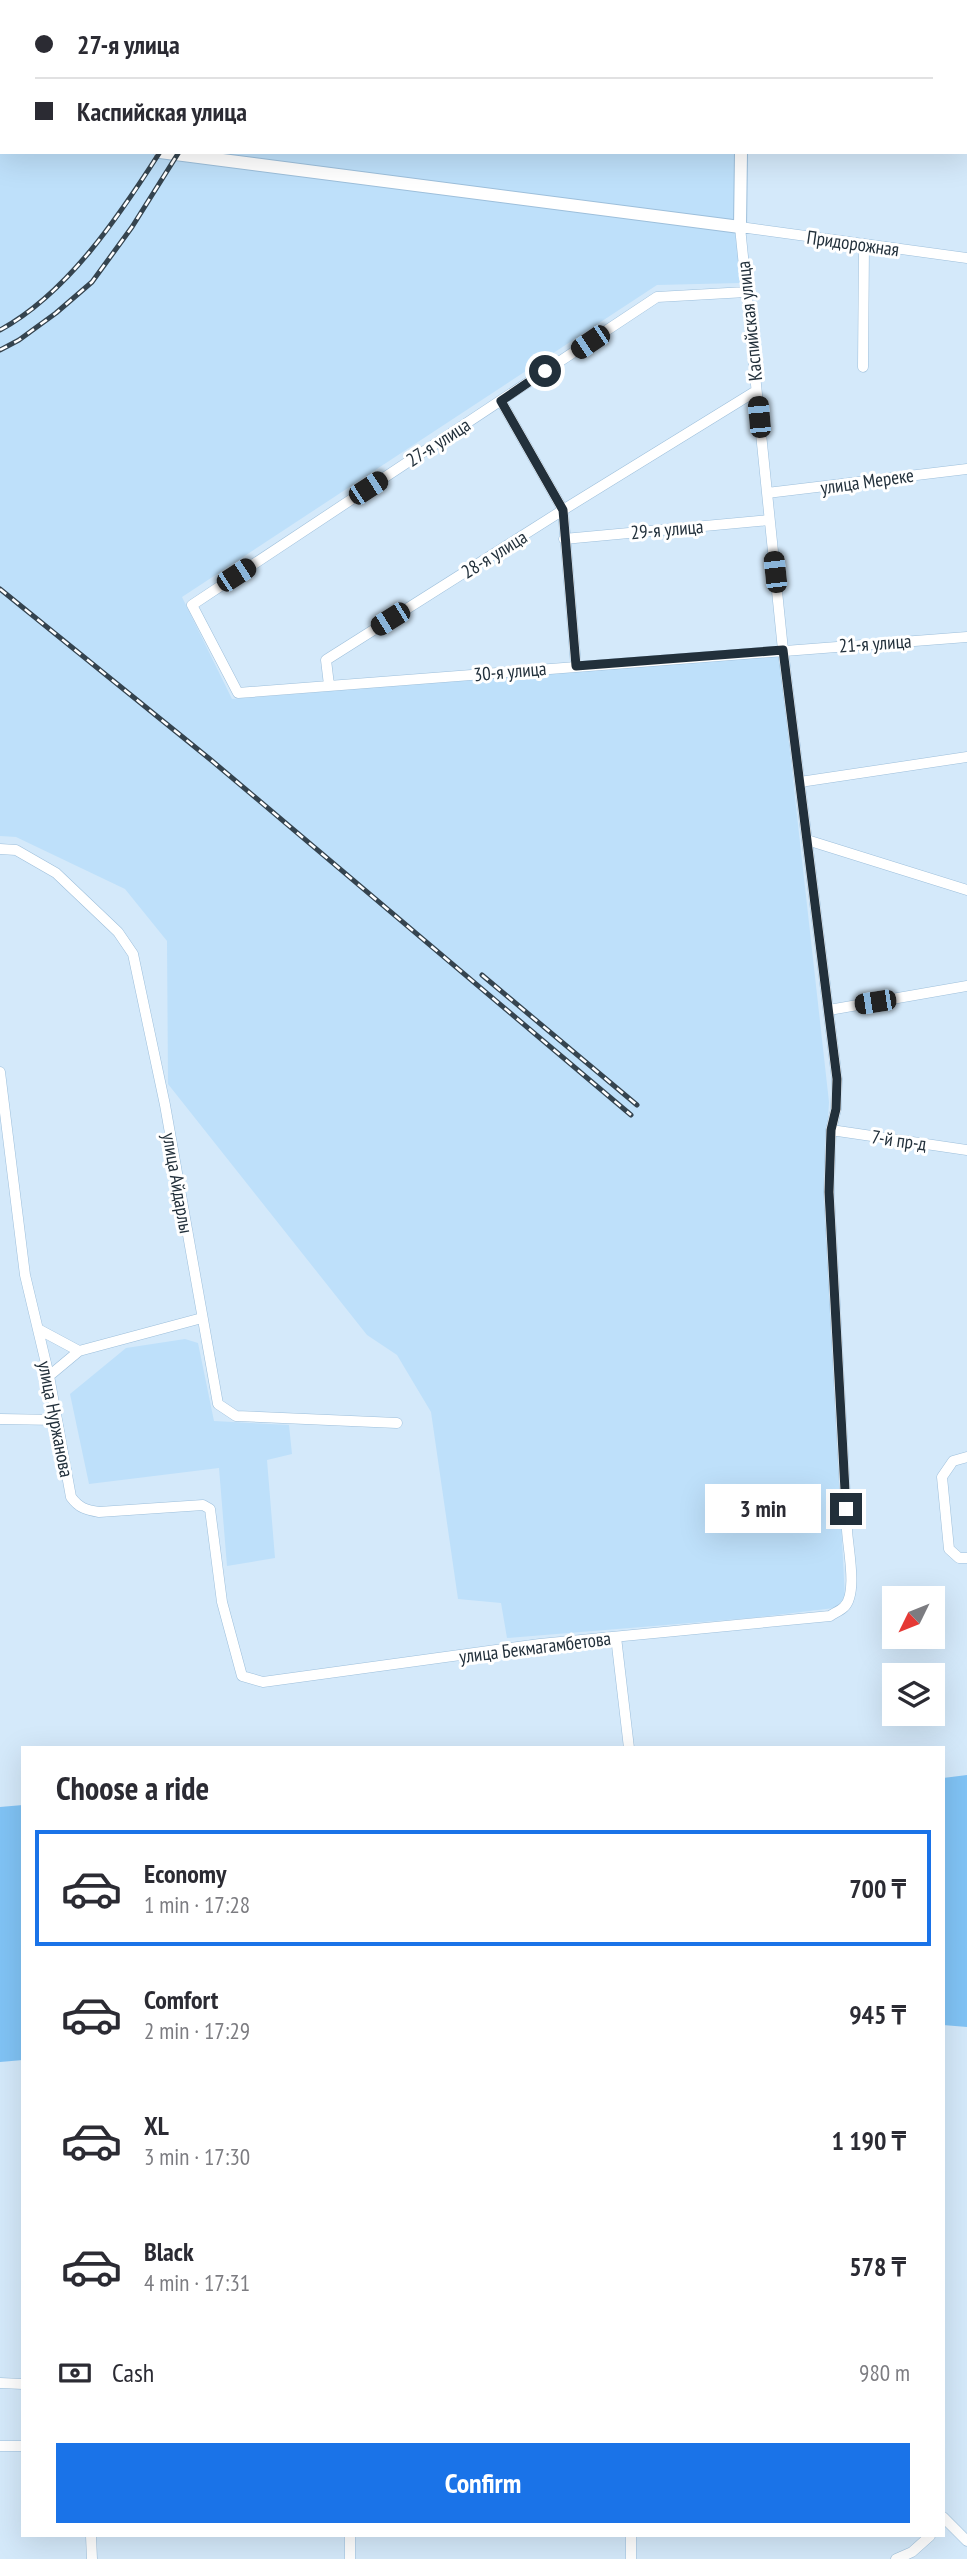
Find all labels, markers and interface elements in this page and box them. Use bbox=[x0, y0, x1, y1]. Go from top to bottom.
text: 27-я улица bbox=[77, 28, 180, 61]
text: Каспийская улица bbox=[77, 95, 247, 128]
street label: Придорожная bbox=[805, 225, 901, 261]
street label: Каспийская улица bbox=[731, 260, 767, 382]
car bbox=[567, 322, 614, 362]
route start bbox=[529, 355, 561, 387]
car bbox=[747, 395, 772, 439]
street label: 27-я улица bbox=[401, 412, 475, 472]
street label: улица Мереке bbox=[819, 463, 915, 499]
car bbox=[345, 468, 392, 508]
street label: 29-я улица bbox=[630, 514, 704, 544]
street label: 28-я улица bbox=[457, 525, 531, 583]
car bbox=[763, 550, 788, 594]
car bbox=[213, 555, 260, 595]
car bbox=[367, 599, 414, 639]
street label: 21-я улица bbox=[838, 628, 912, 658]
street label: 30-я улица bbox=[473, 656, 547, 686]
car bbox=[853, 988, 898, 1016]
street label: 7-й пр-д bbox=[870, 1124, 929, 1156]
street label: улица Айдарлы bbox=[157, 1131, 199, 1235]
street label: улица Нуржанова bbox=[33, 1359, 79, 1479]
callout: 3 min bbox=[706, 1484, 822, 1534]
route end bbox=[830, 1493, 862, 1525]
text: 3 min bbox=[740, 1494, 786, 1523]
north arrow bbox=[882, 1586, 945, 1648]
map controls bbox=[882, 1586, 945, 1726]
street label: улица Бекмагамбетова bbox=[458, 1626, 612, 1668]
button: layers bbox=[882, 1663, 945, 1726]
text: Choose a ride bbox=[56, 1767, 209, 1809]
icon: car bbox=[60, 1857, 123, 1920]
text: Economy bbox=[144, 1857, 226, 1890]
text: 700 ₸ bbox=[849, 1872, 906, 1905]
text: 1 min · 17:28 bbox=[144, 1890, 250, 1919]
icon: car bbox=[60, 1983, 123, 2046]
text: Comfort bbox=[144, 1983, 218, 2016]
text: 945 ₸ bbox=[849, 1998, 906, 2031]
text: 2 min · 17:29 bbox=[144, 2016, 250, 2045]
icon: car bbox=[60, 2109, 123, 2172]
text: XL bbox=[144, 2109, 169, 2142]
text: 1 190 ₸ bbox=[831, 2124, 906, 2157]
text: 3 min · 17:30 bbox=[144, 2142, 250, 2171]
icon: car bbox=[60, 2235, 123, 2298]
text: Black bbox=[144, 2235, 194, 2268]
text: 578 ₸ bbox=[849, 2250, 906, 2283]
text: 4 min · 17:31 bbox=[144, 2268, 250, 2297]
icon: cash bbox=[56, 2354, 94, 2392]
text: Cash bbox=[112, 2356, 154, 2389]
text: 980 m bbox=[859, 2358, 910, 2387]
button: Confirm bbox=[56, 2443, 910, 2523]

